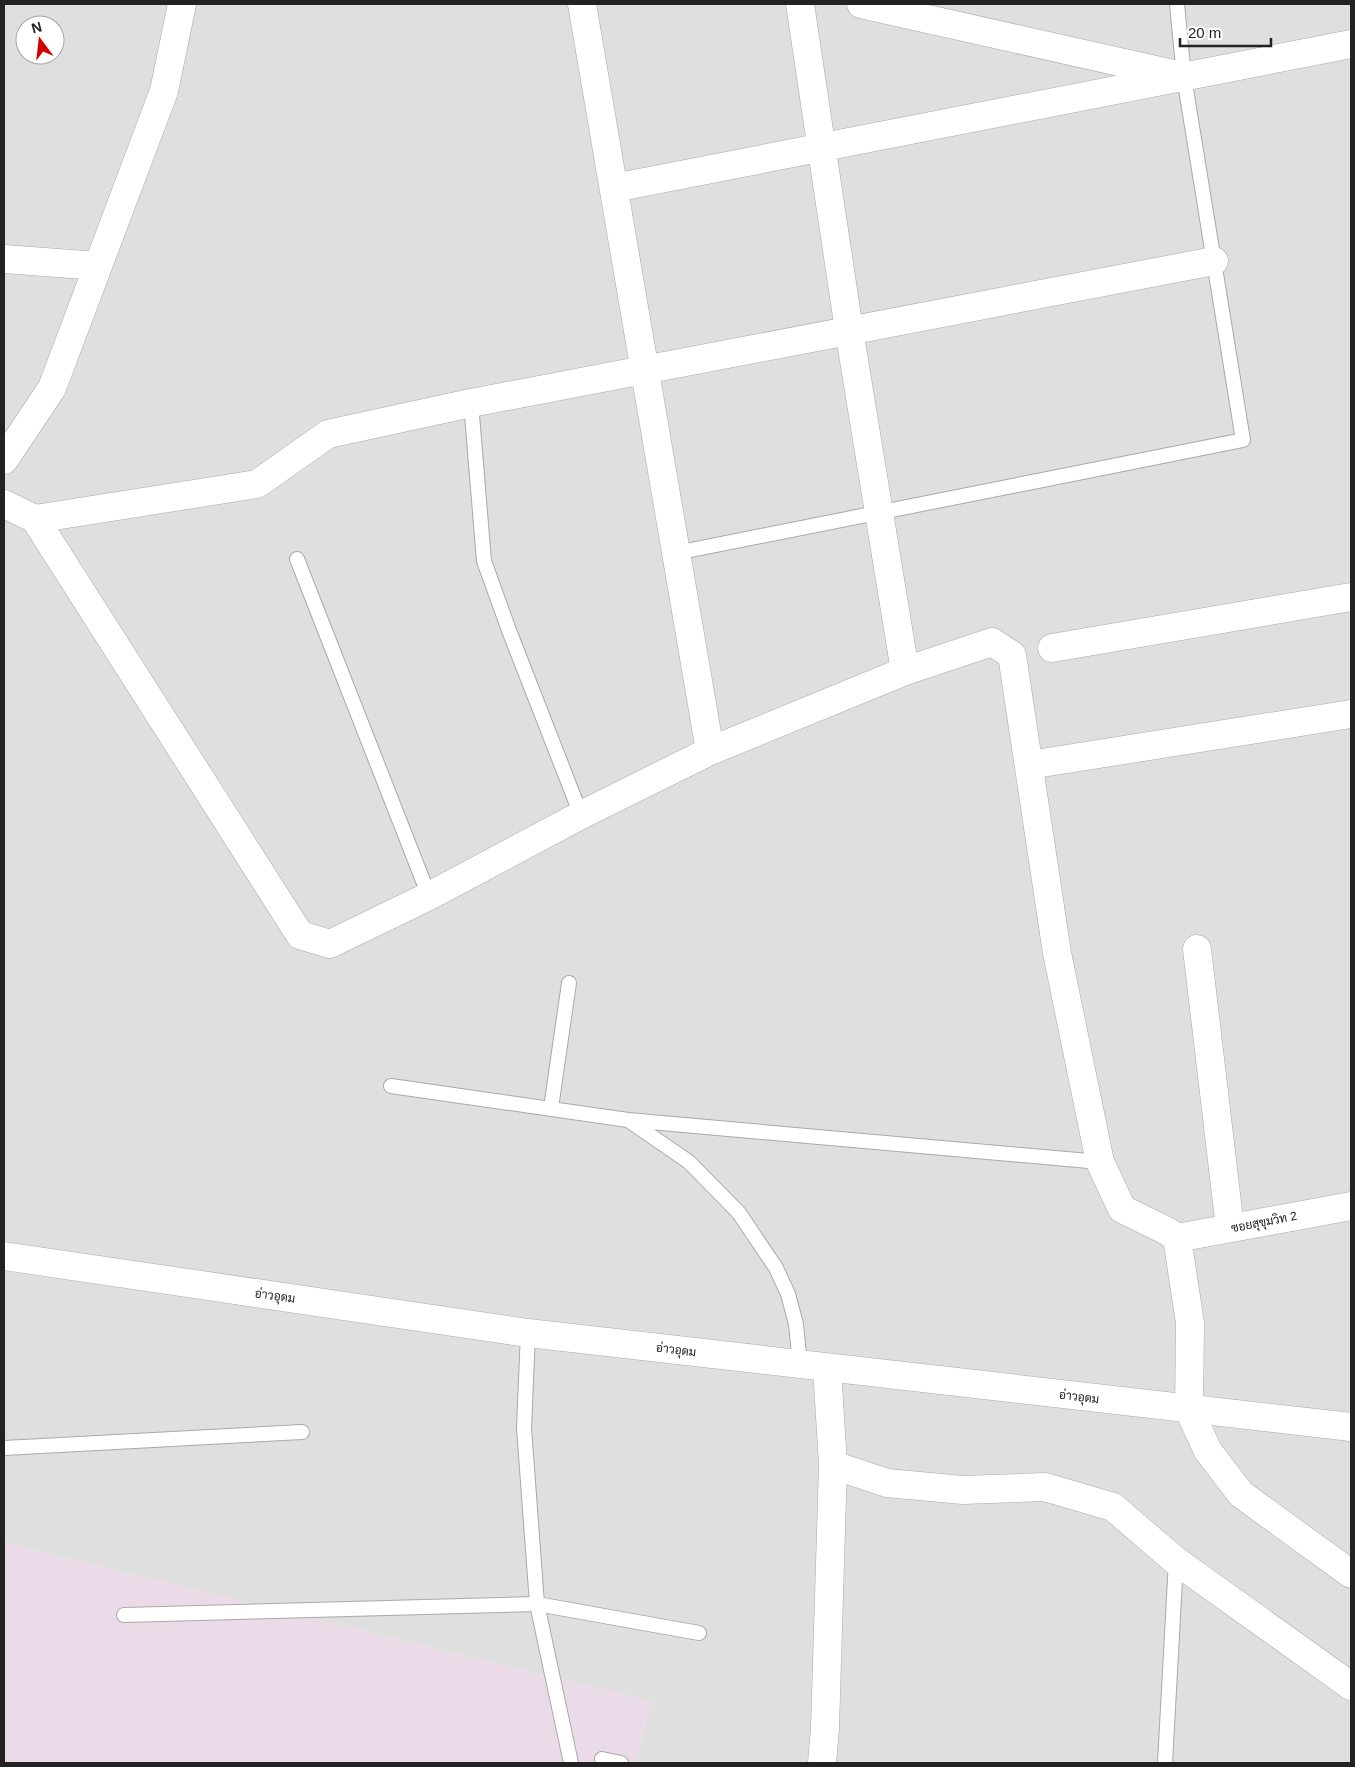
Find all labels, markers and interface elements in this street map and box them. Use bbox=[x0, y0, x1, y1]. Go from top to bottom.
north arrow bbox=[15, 15, 65, 65]
scale bar bbox=[1180, 15, 1271, 47]
text: N bbox=[30, 18, 44, 36]
text: 20 m bbox=[1188, 24, 1221, 41]
street label: ซอยสุขุมวิท 2 bbox=[1230, 1209, 1299, 1237]
street label: อ่าวอุดม bbox=[254, 1286, 296, 1308]
street label: อ่าวอุดม bbox=[655, 1341, 697, 1361]
street label: อ่าวอุดม bbox=[1058, 1388, 1100, 1408]

